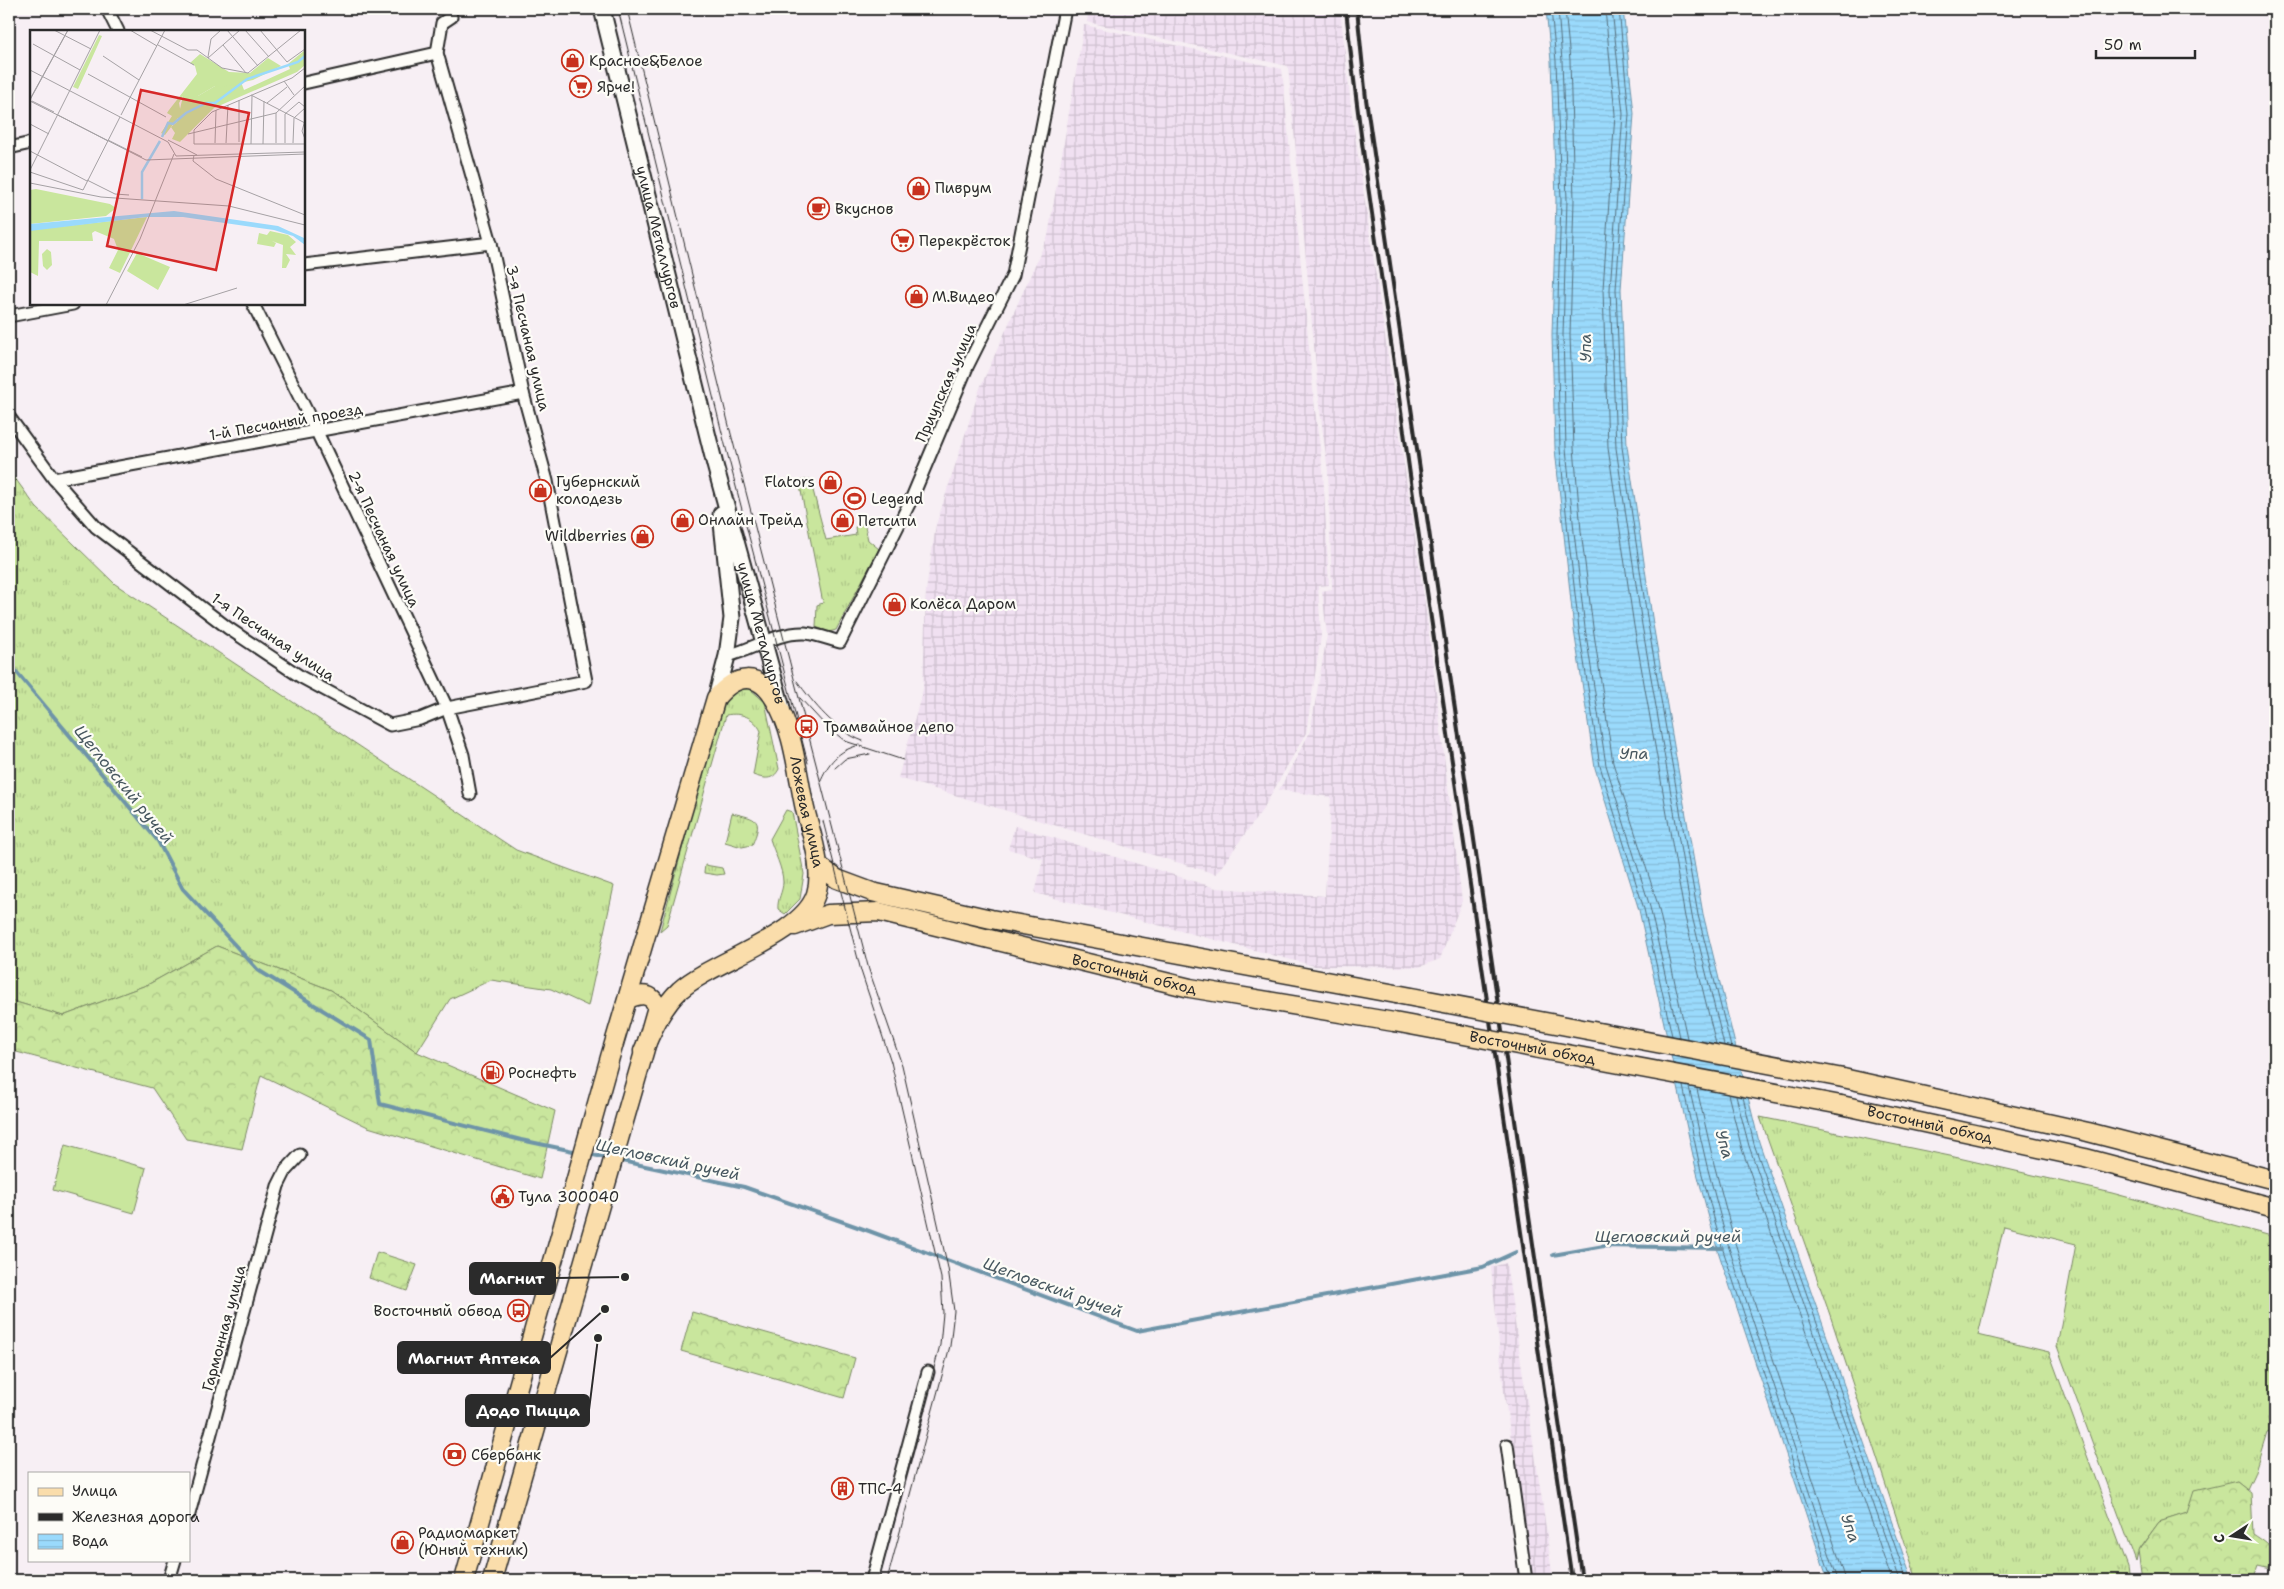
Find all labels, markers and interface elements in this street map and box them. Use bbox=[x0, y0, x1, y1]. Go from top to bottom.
scale bar bbox=[2096, 28, 2195, 60]
inset map bbox=[30, 30, 305, 305]
text: 50 m bbox=[2104, 35, 2142, 55]
shop icon: Красное&Белое bbox=[561, 49, 585, 73]
place label: Красное&Белое bbox=[589, 51, 703, 71]
supermarket icon: Ярче! bbox=[569, 75, 593, 99]
place label: Ярче! bbox=[597, 77, 635, 97]
street label: улица Металлургов bbox=[631, 164, 686, 311]
shop icon: Пиврум bbox=[907, 176, 931, 200]
place label: Пиврум bbox=[935, 178, 992, 198]
cafe icon: Вкуснов bbox=[807, 197, 831, 221]
place label: Вкуснов bbox=[835, 199, 893, 219]
supermarket icon: Перекрёсток bbox=[891, 229, 915, 253]
place label: Перекрёсток bbox=[919, 231, 1010, 251]
street label: 3-я Песчаная улица bbox=[501, 263, 555, 414]
shop icon: М.Видео bbox=[904, 285, 928, 309]
place label: М.Видео bbox=[932, 287, 995, 307]
street label: Приупская улица bbox=[911, 320, 981, 446]
water label: Упа bbox=[1575, 333, 1596, 363]
street label: 1-й Песчаный проезд bbox=[208, 399, 365, 445]
street label: 2-я Песчаная улица bbox=[344, 468, 425, 611]
shop icon: Flators bbox=[819, 470, 843, 494]
place label: Губернский колодезь bbox=[556, 472, 640, 509]
place label: Flators bbox=[764, 472, 815, 492]
shop icon: Губернский колодезь bbox=[528, 479, 552, 503]
sports icon: Legend bbox=[843, 487, 867, 511]
place label: Legend bbox=[871, 489, 924, 509]
shop icon: Онлайн Трейд bbox=[670, 508, 694, 532]
shop icon: Петсити bbox=[830, 509, 854, 533]
place label: Онлайн Трейд bbox=[698, 510, 804, 530]
place label: Петсити bbox=[858, 511, 917, 531]
shop icon: Wildberries bbox=[631, 524, 655, 548]
place label: Wildberries bbox=[545, 526, 627, 546]
street label: улица Металлургов bbox=[732, 560, 790, 706]
street label: 1-я Песчаная улица bbox=[207, 588, 339, 686]
shop icon: Колёса Даром bbox=[882, 592, 906, 616]
place label: Колёса Даром bbox=[910, 594, 1016, 614]
bus stop icon: Трамвайное депо bbox=[795, 715, 819, 739]
place label: Трамвайное депо bbox=[823, 717, 954, 737]
water label: Щегловский ручей bbox=[69, 721, 178, 848]
water label: Упа bbox=[1620, 743, 1648, 764]
street label: Ложевая улица bbox=[785, 754, 828, 870]
street label: Восточный обход bbox=[1070, 949, 1199, 999]
street label: Восточный обход bbox=[1468, 1026, 1598, 1069]
fuel station icon: Роснефть bbox=[480, 1061, 504, 1085]
place label: Роснефть bbox=[508, 1063, 577, 1083]
street label: Восточный обход bbox=[1865, 1101, 1995, 1148]
water label: Упа bbox=[1710, 1127, 1739, 1161]
water label: Щегловский ручей bbox=[594, 1134, 742, 1185]
public building icon: Тула 300040 bbox=[490, 1185, 514, 1209]
place label: Тула 300040 bbox=[518, 1187, 619, 1207]
water label: Щегловский ручей bbox=[1595, 1226, 1741, 1247]
water label: Щегловский ручей bbox=[980, 1253, 1125, 1322]
street label: Гармонная улица bbox=[198, 1262, 251, 1393]
callout: Магнит bbox=[470, 1263, 555, 1294]
text: Магнит bbox=[479, 1268, 545, 1289]
bus stop icon: Восточный обвод bbox=[506, 1299, 530, 1323]
place label: Восточный обвод bbox=[374, 1301, 502, 1321]
callout: Магнит Аптека bbox=[398, 1342, 550, 1373]
text: Магнит Аптека bbox=[408, 1348, 540, 1369]
callout: Додо Пицца bbox=[466, 1395, 589, 1426]
text: Додо Пицца bbox=[476, 1400, 580, 1421]
bank icon: Сбербанк bbox=[443, 1443, 467, 1467]
place label: Сбербанк bbox=[471, 1445, 541, 1465]
legend bbox=[28, 1472, 190, 1562]
building icon: ТПС-4 bbox=[830, 1477, 854, 1501]
place label: ТПС-4 bbox=[858, 1479, 902, 1499]
text: Улица bbox=[72, 1481, 118, 1501]
text: Железная дорога bbox=[72, 1507, 200, 1527]
water label: Упа bbox=[1836, 1511, 1865, 1545]
north arrow bbox=[2206, 1512, 2256, 1562]
place label: Радиомаркет (Юный техник) bbox=[418, 1523, 528, 1560]
shop icon: Радиомаркет (Юный техник) bbox=[390, 1530, 414, 1554]
text: Вода bbox=[72, 1531, 109, 1551]
text: С bbox=[2210, 1533, 2229, 1545]

